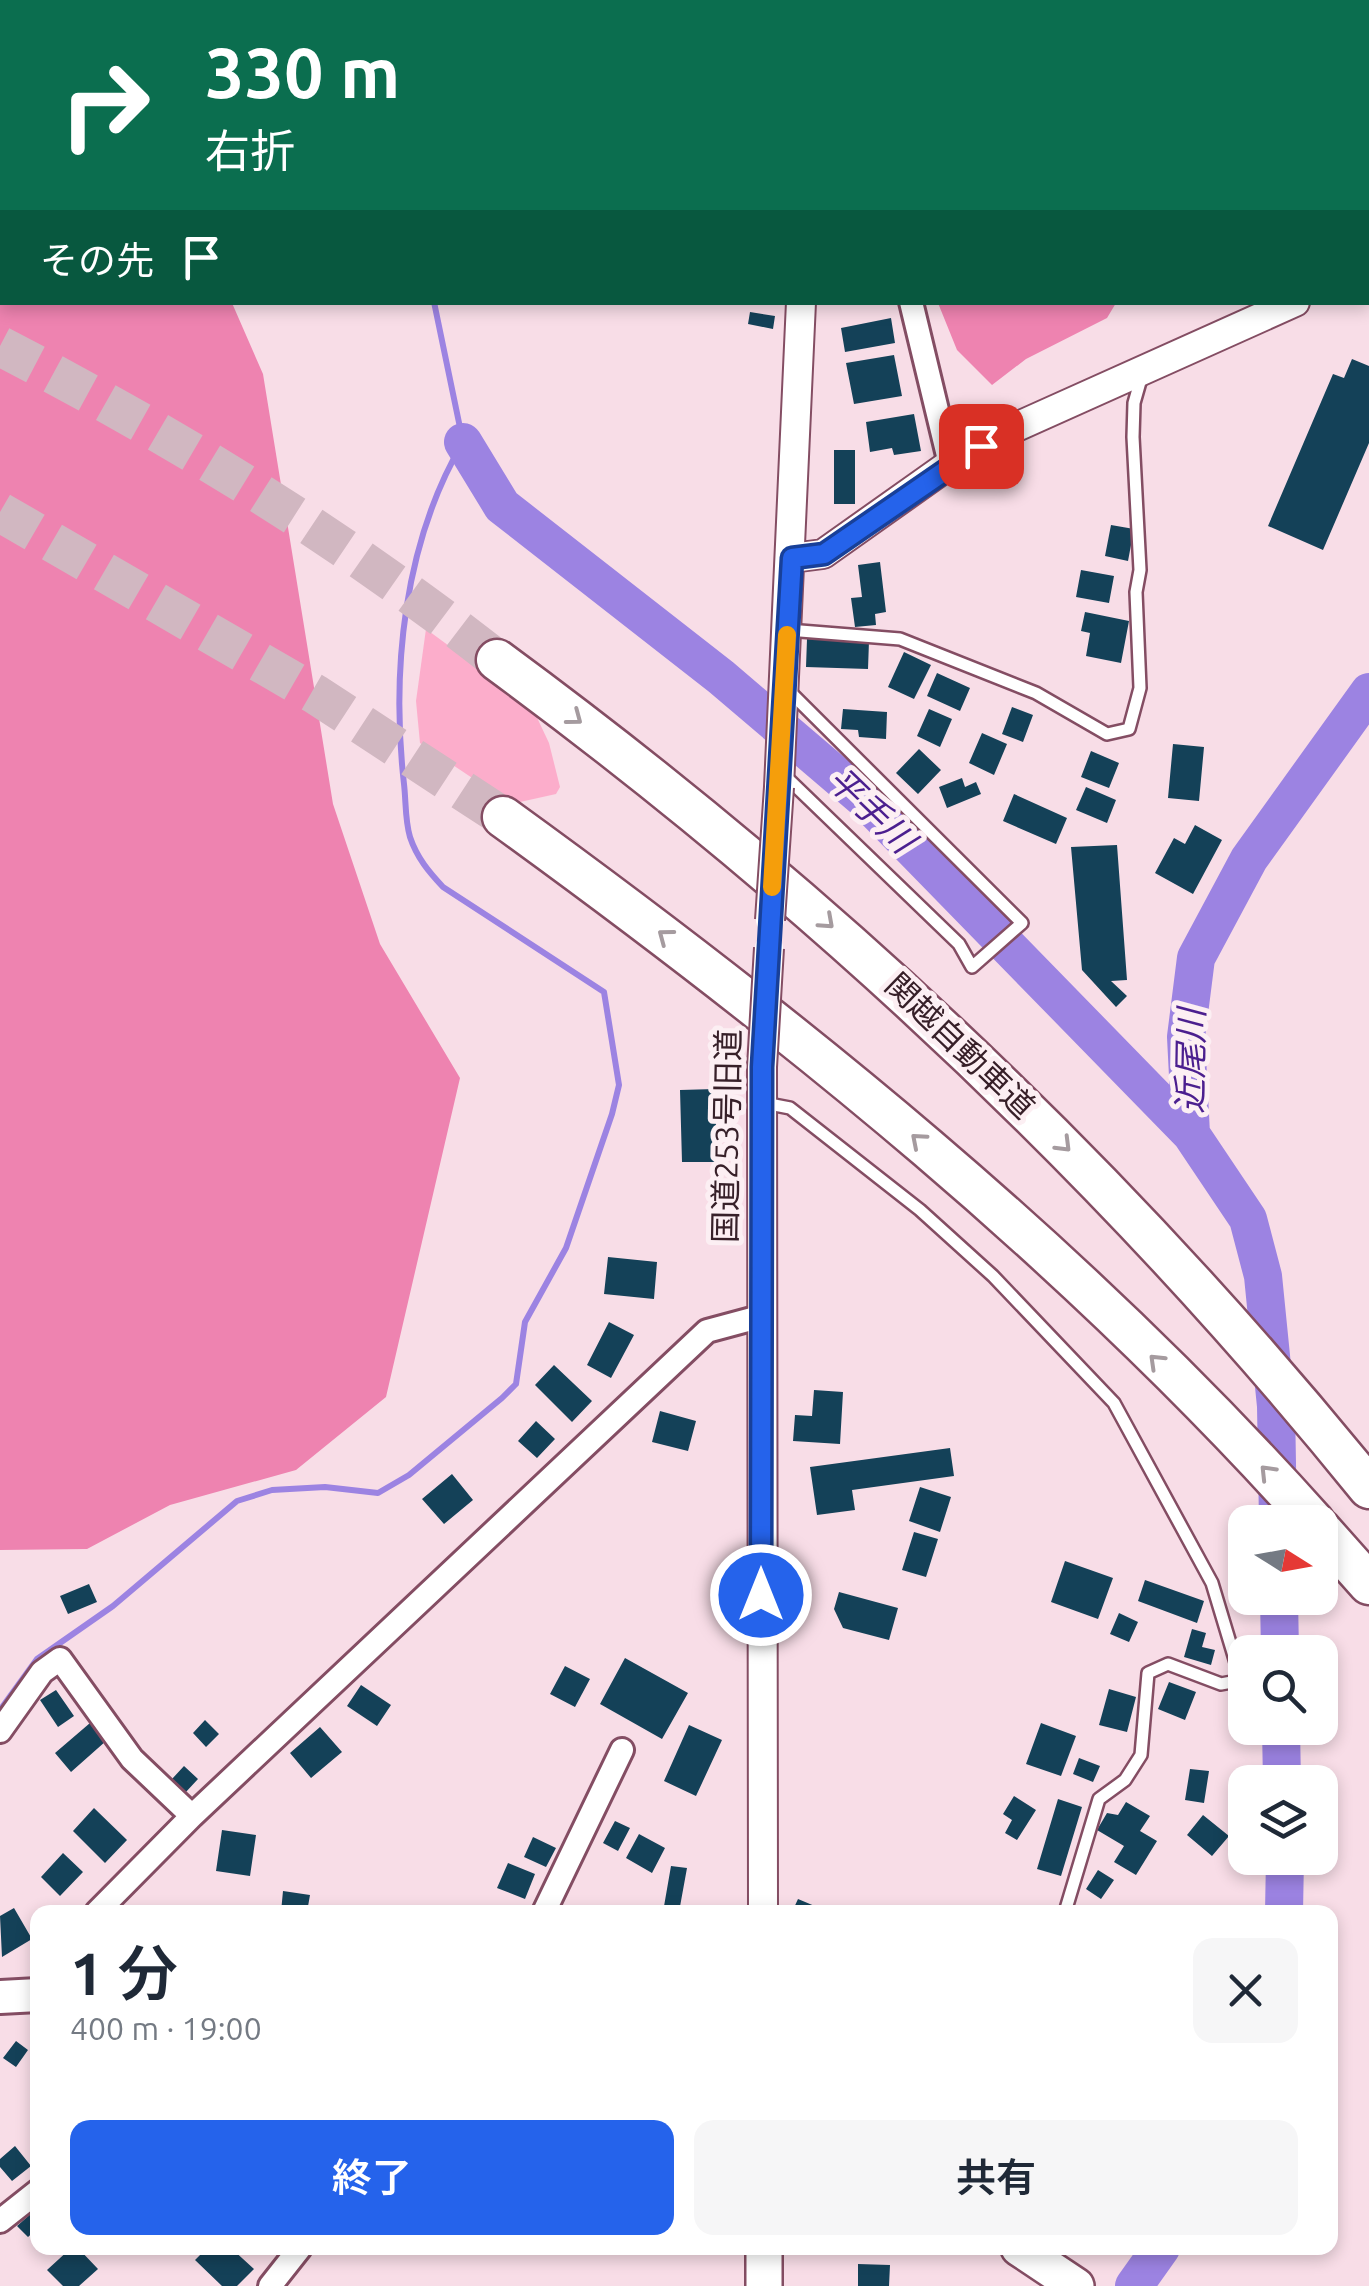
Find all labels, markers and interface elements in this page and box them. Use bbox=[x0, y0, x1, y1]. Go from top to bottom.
text: 330 m bbox=[205, 33, 400, 111]
icon: right bbox=[40, 40, 170, 170]
text: 右折 bbox=[205, 125, 295, 176]
icon: arrive bbox=[174, 230, 229, 285]
text: その先 bbox=[40, 239, 154, 281]
pin bbox=[939, 404, 1024, 489]
icon: arrive bbox=[954, 419, 1009, 474]
one-way arrow bbox=[564, 706, 582, 723]
water label: 平手川 bbox=[820, 758, 926, 863]
one-way arrow bbox=[815, 911, 834, 929]
one-way arrow bbox=[658, 931, 676, 948]
street label: 関越自動車道 bbox=[879, 966, 1042, 1125]
water label: 近尾川 bbox=[1169, 1004, 1211, 1114]
street label: 国道253号旧道 bbox=[706, 1029, 746, 1243]
one-way arrow bbox=[911, 1134, 930, 1152]
one-way arrow bbox=[1052, 1134, 1070, 1152]
one-way arrow bbox=[1150, 1355, 1168, 1373]
one-way arrow bbox=[1260, 1466, 1278, 1484]
north arrow bbox=[1228, 1505, 1338, 1615]
map controls bbox=[1228, 1505, 1338, 1875]
position arrow bbox=[709, 1543, 813, 1647]
button: search bbox=[1228, 1635, 1338, 1745]
button: layers bbox=[1228, 1765, 1338, 1875]
button: close bbox=[1193, 1938, 1298, 2043]
text: 1 分 bbox=[70, 1939, 178, 2006]
text: 400 m · 19:00 bbox=[70, 2010, 262, 2046]
button: 終了 bbox=[70, 2120, 674, 2235]
button: 共有 bbox=[694, 2120, 1298, 2235]

